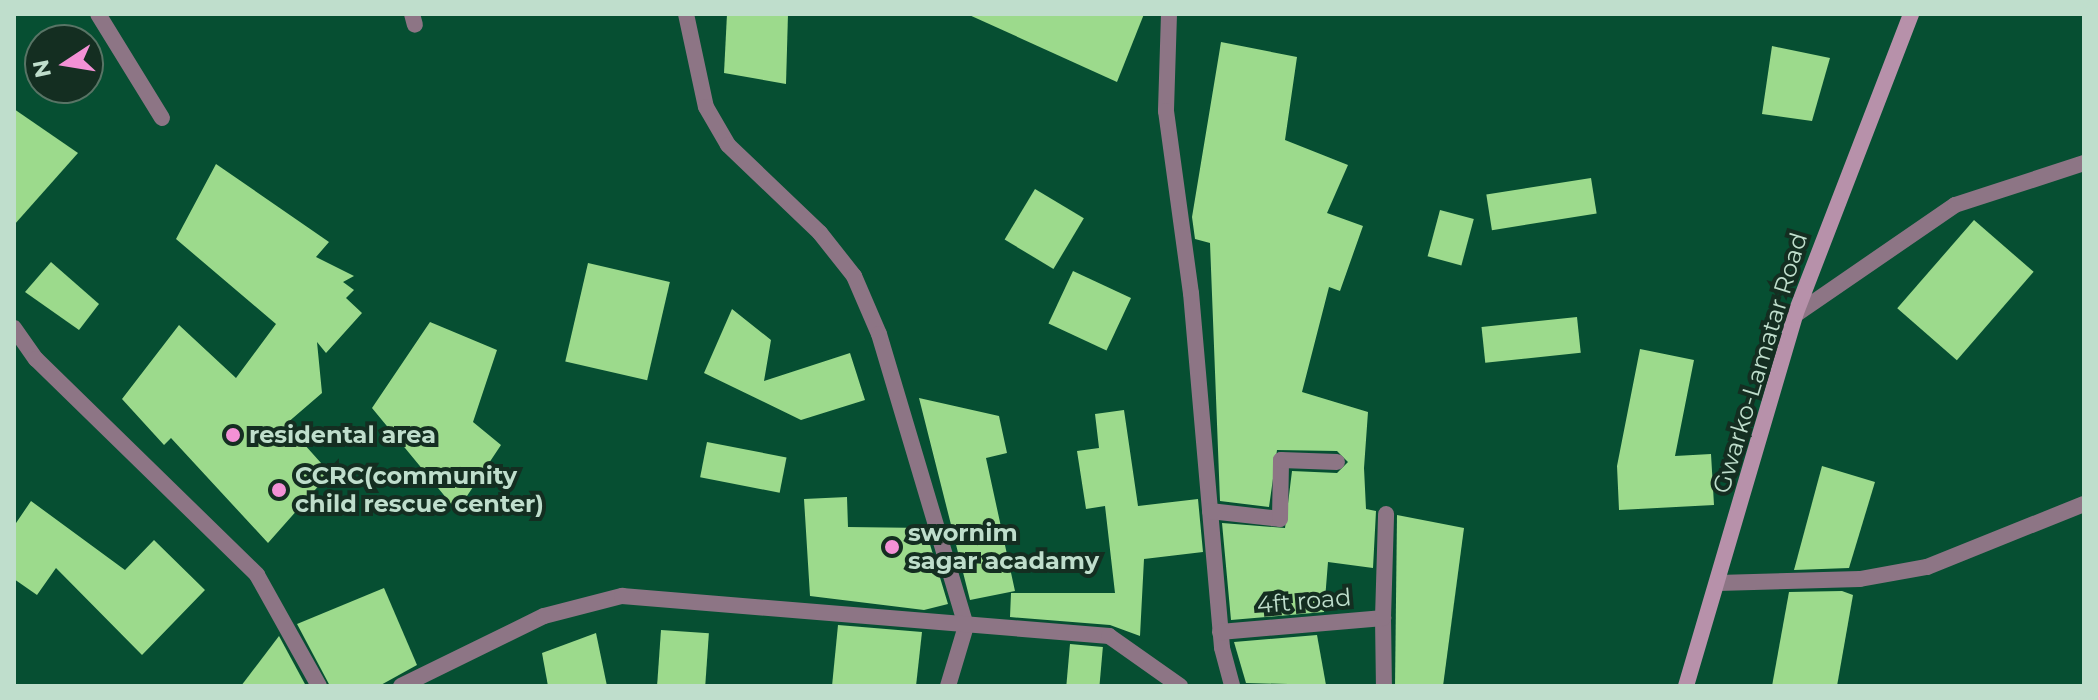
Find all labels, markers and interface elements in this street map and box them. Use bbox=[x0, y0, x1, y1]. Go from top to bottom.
north arrow bbox=[24, 24, 104, 104]
text: N bbox=[27, 57, 57, 80]
street label: Gwarko-Lamatar Road bbox=[1707, 229, 1813, 497]
place label: residental area bbox=[249, 421, 436, 449]
marker: residental area bbox=[224, 426, 242, 444]
place label: CCRC(community child rescue center) bbox=[295, 462, 544, 518]
marker: CCRC(community child rescue center) bbox=[270, 481, 288, 499]
place label: swornim sagar acadamy bbox=[908, 519, 1099, 575]
marker: swornim sagar acadamy bbox=[883, 538, 901, 556]
street label: 4ft road bbox=[1256, 583, 1352, 619]

